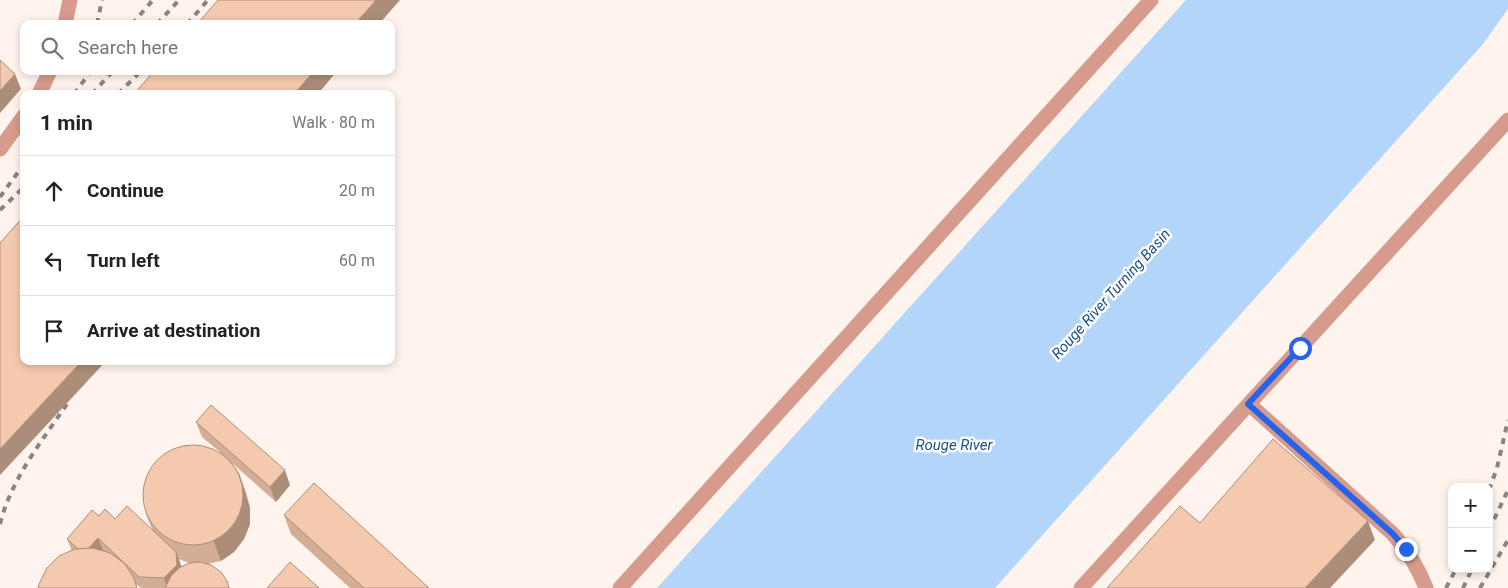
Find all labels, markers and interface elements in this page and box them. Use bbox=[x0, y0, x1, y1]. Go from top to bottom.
search box bbox=[20, 20, 395, 75]
icon: search bbox=[38, 34, 66, 62]
text: Search here bbox=[78, 36, 178, 59]
text: 1 min bbox=[40, 111, 93, 135]
text: Walk · 80 m bbox=[292, 113, 375, 132]
icon: ahead bbox=[40, 177, 68, 205]
text: Continue bbox=[87, 179, 164, 202]
text: 20 m bbox=[339, 181, 375, 200]
water label: Rouge River Turning Basin bbox=[1048, 225, 1174, 363]
icon: left bbox=[40, 247, 68, 275]
text: Turn left bbox=[87, 249, 160, 272]
text: 60 m bbox=[339, 251, 375, 270]
icon: arrive bbox=[40, 317, 68, 345]
text: Arrive at destination bbox=[87, 319, 260, 342]
route start bbox=[1289, 337, 1312, 360]
water label: Rouge River bbox=[916, 436, 994, 454]
map controls bbox=[1448, 483, 1493, 573]
button: + bbox=[1448, 483, 1493, 528]
button: − bbox=[1448, 528, 1493, 573]
route end bbox=[1395, 538, 1418, 561]

